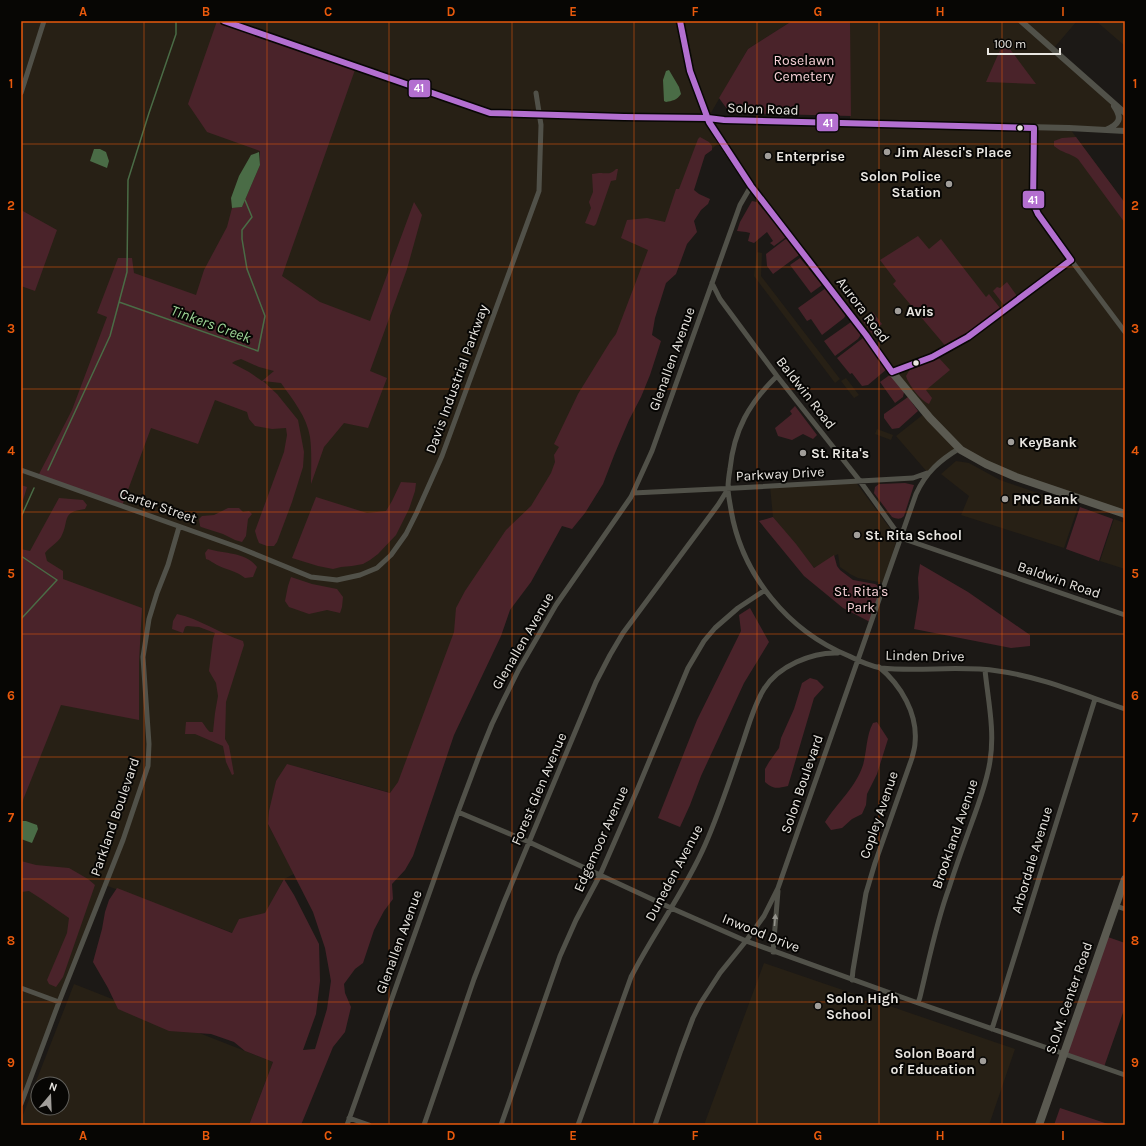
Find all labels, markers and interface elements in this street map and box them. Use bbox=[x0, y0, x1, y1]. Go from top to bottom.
text: A bbox=[79, 4, 87, 19]
text: B bbox=[202, 4, 210, 19]
text: C bbox=[324, 4, 332, 19]
text: D bbox=[447, 4, 456, 19]
text: E bbox=[569, 4, 577, 19]
text: F bbox=[691, 4, 699, 19]
text: G bbox=[814, 4, 822, 19]
text: H bbox=[935, 4, 945, 19]
text: I bbox=[1061, 4, 1065, 19]
scale bar bbox=[988, 30, 1060, 56]
text: 100 m bbox=[994, 37, 1026, 51]
park label: Roselawn Cemetery bbox=[774, 52, 835, 85]
text: 1 bbox=[9, 76, 13, 91]
text: 1 bbox=[1133, 76, 1137, 91]
line badge: 41 bbox=[408, 79, 431, 98]
text: 41 bbox=[414, 82, 424, 95]
street label: Solon Road bbox=[727, 99, 799, 119]
line badge: 41 bbox=[816, 113, 839, 132]
text: 41 bbox=[823, 117, 833, 130]
unlabelled marker bbox=[1015, 123, 1025, 133]
place label: Jim Alesci's Place bbox=[895, 144, 1011, 161]
marker: Jim Alesci's Place bbox=[882, 147, 892, 157]
place label: Enterprise bbox=[776, 148, 845, 165]
marker: Enterprise bbox=[763, 151, 773, 161]
place label: Solon Police Station bbox=[860, 168, 941, 201]
marker: Solon Police Station bbox=[944, 179, 954, 189]
line badge: 41 bbox=[1022, 190, 1045, 209]
text: 41 bbox=[1028, 194, 1038, 207]
text: 2 bbox=[7, 198, 15, 213]
text: 2 bbox=[1131, 198, 1139, 213]
street label: Aurora Road bbox=[833, 274, 893, 346]
water label: Tinkers Creek bbox=[168, 301, 254, 347]
street label: Davis Industrial Parkway bbox=[422, 302, 492, 456]
place label: Avis bbox=[906, 303, 934, 320]
street label: Glenallen Avenue bbox=[645, 305, 699, 413]
marker: Avis bbox=[893, 306, 903, 316]
text: 3 bbox=[7, 321, 15, 336]
text: 3 bbox=[1131, 321, 1139, 336]
street label: Baldwin Road bbox=[773, 354, 839, 432]
unlabelled marker bbox=[911, 358, 921, 368]
place label: KeyBank bbox=[1019, 434, 1078, 451]
marker: KeyBank bbox=[1006, 437, 1016, 447]
text: 4 bbox=[7, 443, 15, 458]
text: 4 bbox=[1131, 443, 1139, 458]
place label: St. Rita's bbox=[811, 445, 869, 462]
marker: St. Rita's bbox=[798, 448, 808, 458]
street label: Parkway Drive bbox=[735, 463, 825, 485]
street label: Carter Street bbox=[117, 485, 199, 527]
place label: PNC Bank bbox=[1013, 491, 1079, 508]
marker: PNC Bank bbox=[1000, 494, 1010, 504]
place label: St. Rita School bbox=[865, 527, 962, 544]
marker: St. Rita School bbox=[852, 530, 862, 540]
street label: Baldwin Road bbox=[1015, 558, 1103, 602]
text: 5 bbox=[7, 566, 15, 581]
text: 5 bbox=[1131, 566, 1139, 581]
park label: St. Rita's Park bbox=[834, 583, 888, 616]
street label: Glenallen Avenue bbox=[488, 589, 558, 693]
street label: Linden Drive bbox=[885, 647, 965, 665]
text: 6 bbox=[7, 688, 15, 703]
text: 6 bbox=[1131, 688, 1139, 703]
street label: Forest Glen Avenue bbox=[508, 730, 570, 848]
street label: Solon Boulevard bbox=[777, 732, 827, 836]
street label: Parkland Boulevard bbox=[87, 756, 143, 878]
street label: Copley Avenue bbox=[856, 769, 902, 861]
street label: Brookland Avenue bbox=[928, 777, 982, 891]
street label: Edgemoor Avenue bbox=[570, 783, 632, 895]
street label: Arbordale Avenue bbox=[1008, 805, 1056, 915]
text: 7 bbox=[8, 810, 15, 825]
text: 7 bbox=[1132, 810, 1139, 825]
street label: Duneden Avenue bbox=[641, 822, 707, 924]
street label: Glenallen Avenue bbox=[372, 888, 426, 996]
street label: Inwood Drive bbox=[720, 910, 802, 956]
one-way arrow bbox=[772, 914, 779, 926]
text: 8 bbox=[7, 933, 15, 948]
text: 8 bbox=[1131, 933, 1139, 948]
street label: S.O.M. Center Road bbox=[1042, 940, 1096, 1056]
place label: Solon High School bbox=[826, 990, 899, 1023]
marker: Solon High School bbox=[813, 1001, 823, 1011]
place label: Solon Board of Education bbox=[890, 1045, 975, 1078]
text: 9 bbox=[7, 1055, 15, 1070]
text: 9 bbox=[1131, 1055, 1139, 1070]
marker: Solon Board of Education bbox=[978, 1056, 988, 1066]
north arrow bbox=[30, 1076, 70, 1116]
text: N bbox=[47, 1080, 59, 1094]
text: A bbox=[79, 1128, 87, 1143]
text: B bbox=[202, 1128, 210, 1143]
text: C bbox=[324, 1128, 332, 1143]
text: D bbox=[447, 1128, 456, 1143]
text: E bbox=[569, 1128, 577, 1143]
text: F bbox=[691, 1128, 699, 1143]
text: G bbox=[814, 1128, 822, 1143]
text: H bbox=[935, 1128, 945, 1143]
text: I bbox=[1061, 1128, 1065, 1143]

